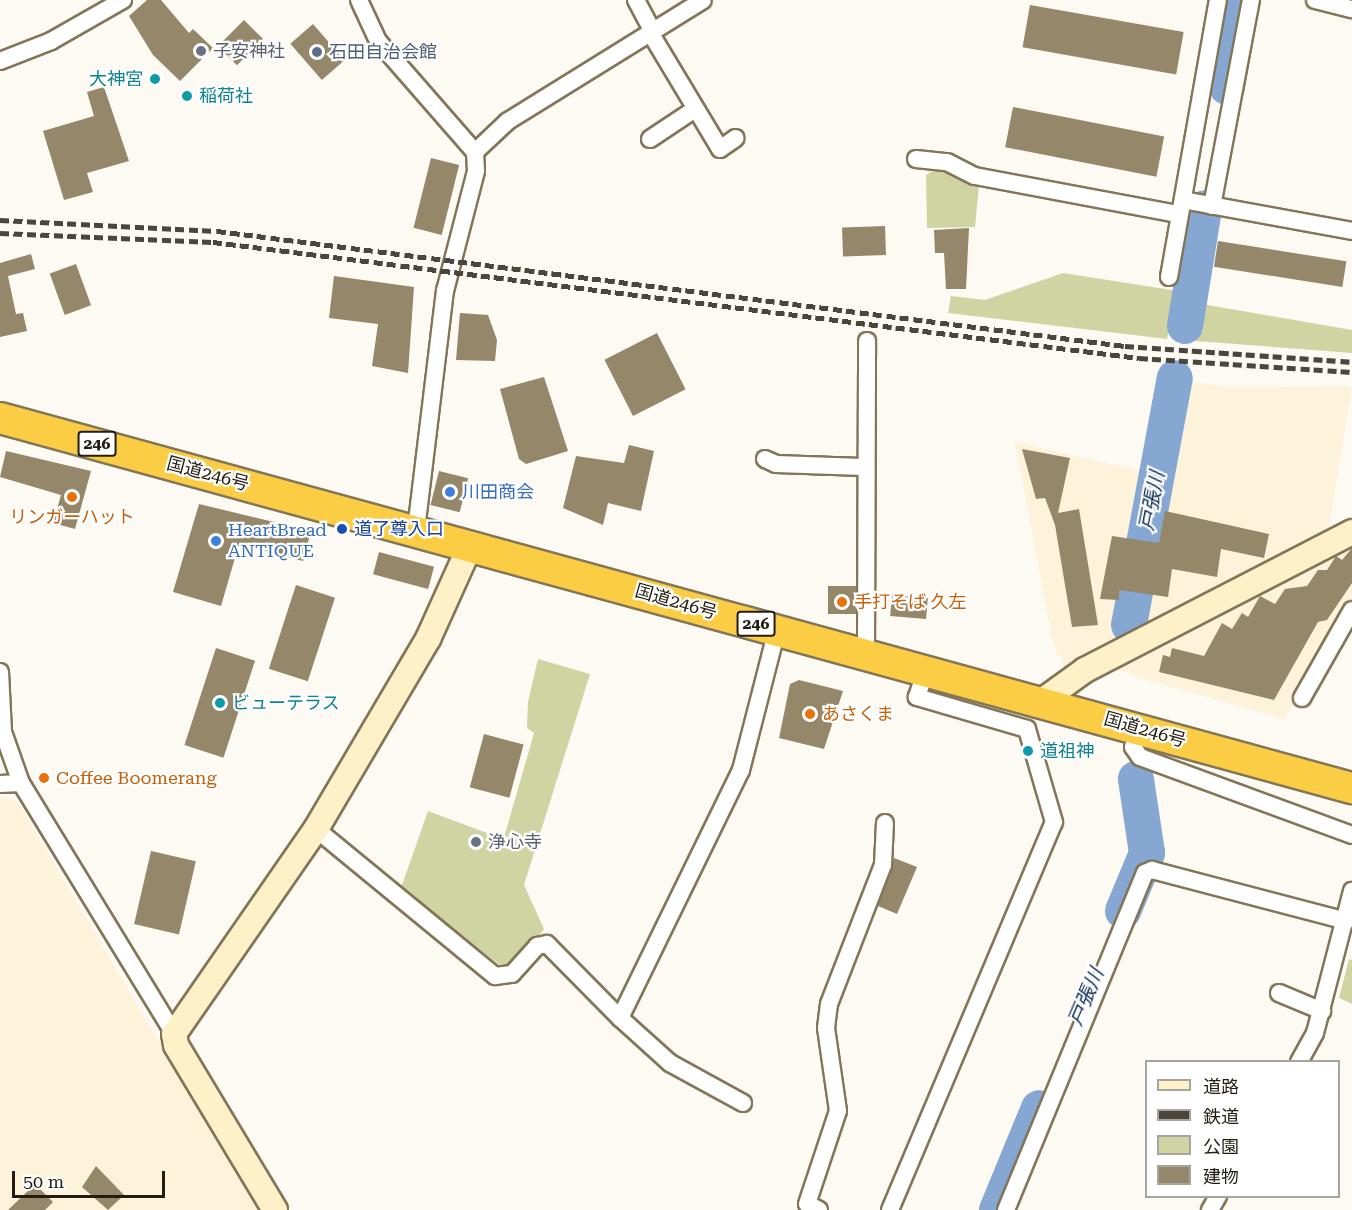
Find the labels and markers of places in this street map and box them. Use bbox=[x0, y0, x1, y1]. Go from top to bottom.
place label: 子安神社 bbox=[213, 40, 285, 62]
place label: 石田自治会館 bbox=[329, 41, 437, 63]
marker: 子安神社 bbox=[194, 44, 208, 58]
marker: 石田自治会館 bbox=[310, 45, 324, 59]
place label: 大神宮 bbox=[89, 68, 143, 90]
marker: 大神宮 bbox=[148, 72, 162, 86]
place label: 稲荷社 bbox=[199, 85, 253, 107]
marker: 稲荷社 bbox=[180, 89, 194, 103]
place label: 川田商会 bbox=[462, 481, 534, 503]
marker: 川田商会 bbox=[443, 485, 457, 499]
marker: リンガーハット bbox=[65, 490, 79, 504]
place label: リンガーハット bbox=[9, 506, 135, 528]
place label: 道了尊入口 bbox=[354, 518, 444, 540]
place label: HeartBread ANTIQUE bbox=[228, 520, 327, 562]
marker: 道了尊入口 bbox=[335, 522, 349, 536]
marker: HeartBread ANTIQUE bbox=[209, 534, 223, 548]
place label: 手打そば 久左 bbox=[854, 591, 967, 613]
marker: 手打そば 久左 bbox=[835, 595, 849, 609]
place label: ビューテラス bbox=[232, 692, 340, 714]
marker: ビューテラス bbox=[213, 696, 227, 710]
place label: あさくま bbox=[822, 703, 894, 725]
marker: あさくま bbox=[803, 707, 817, 721]
place label: 道祖神 bbox=[1040, 740, 1094, 762]
marker: 道祖神 bbox=[1021, 744, 1035, 758]
place label: Coffee Boomerang bbox=[56, 767, 217, 789]
marker: Coffee Boomerang bbox=[37, 771, 51, 785]
place label: 浄心寺 bbox=[488, 831, 542, 853]
marker: 浄心寺 bbox=[469, 835, 483, 849]

